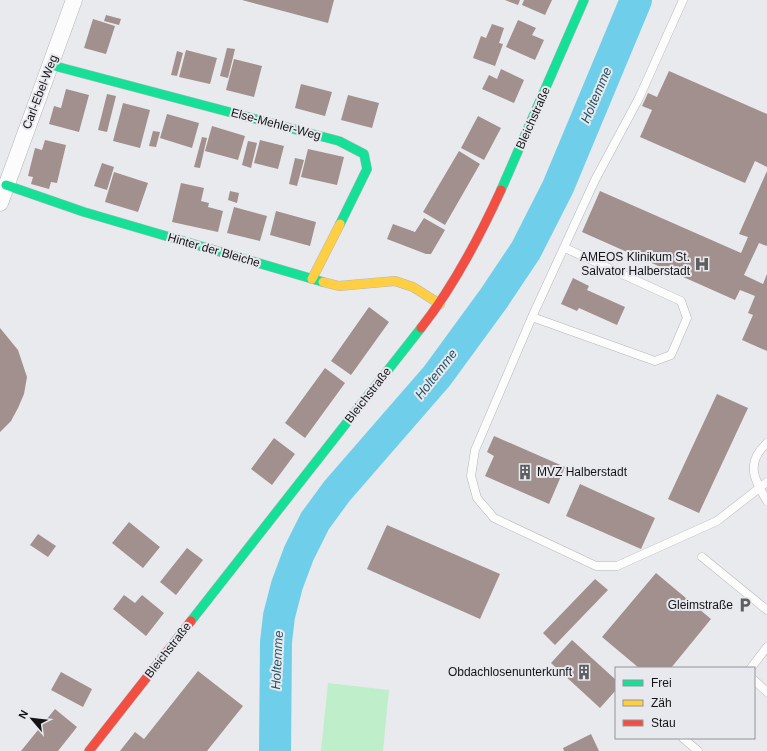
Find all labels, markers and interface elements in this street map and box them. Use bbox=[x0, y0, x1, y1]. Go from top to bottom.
street label: Carl-Ebel-Weg bbox=[19, 53, 61, 131]
water label: Holtemme bbox=[578, 65, 614, 125]
street label: Bleichstraße bbox=[513, 84, 553, 151]
street label: Else-Mehler-Weg bbox=[230, 105, 322, 143]
street label: Hinter der Bleiche bbox=[166, 230, 262, 270]
place label: AMEOS Klinikum St. Salvator Halberstadt bbox=[580, 250, 691, 278]
hospital icon: AMEOS Klinikum St. Salvator Halberstadt bbox=[693, 255, 711, 273]
water label: Holtemme bbox=[412, 346, 460, 402]
street label: Bleichstraße bbox=[342, 364, 394, 426]
building icon: MVZ Halberstadt bbox=[516, 463, 534, 481]
place label: MVZ Halberstadt bbox=[537, 465, 628, 479]
parking icon: Gleimstraße bbox=[736, 596, 754, 614]
place label: Gleimstraße bbox=[668, 598, 733, 612]
street label: Bleichstraße bbox=[142, 619, 194, 681]
water label: Holtemme bbox=[268, 630, 286, 690]
building icon: Obdachlosenunterkunft bbox=[575, 663, 593, 681]
place label: Obdachlosenunterkunft bbox=[448, 665, 573, 679]
legend bbox=[615, 667, 755, 739]
text: Frei bbox=[651, 676, 672, 690]
text: Zäh bbox=[651, 696, 672, 710]
north arrow bbox=[12, 699, 52, 739]
text: N bbox=[16, 708, 30, 721]
text: Stau bbox=[651, 716, 676, 730]

